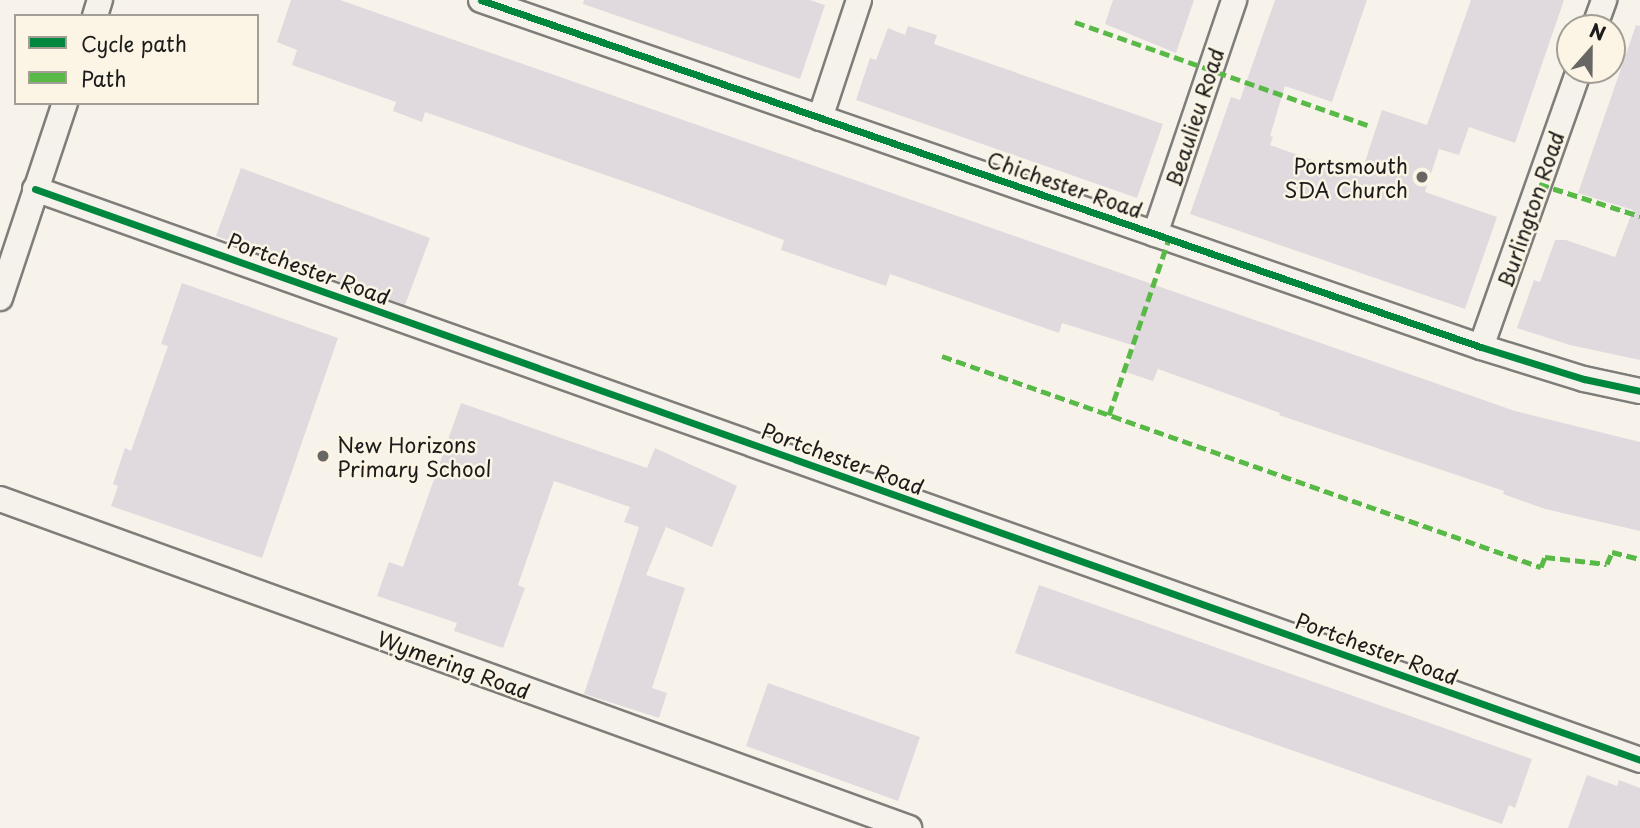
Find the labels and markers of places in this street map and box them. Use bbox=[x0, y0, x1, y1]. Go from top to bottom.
place label: Portsmouth SDA Church bbox=[1283, 152, 1408, 202]
marker: Portsmouth SDA Church bbox=[1414, 169, 1430, 185]
place label: New Horizons Primary School bbox=[337, 431, 492, 481]
marker: New Horizons Primary School bbox=[315, 448, 331, 464]

